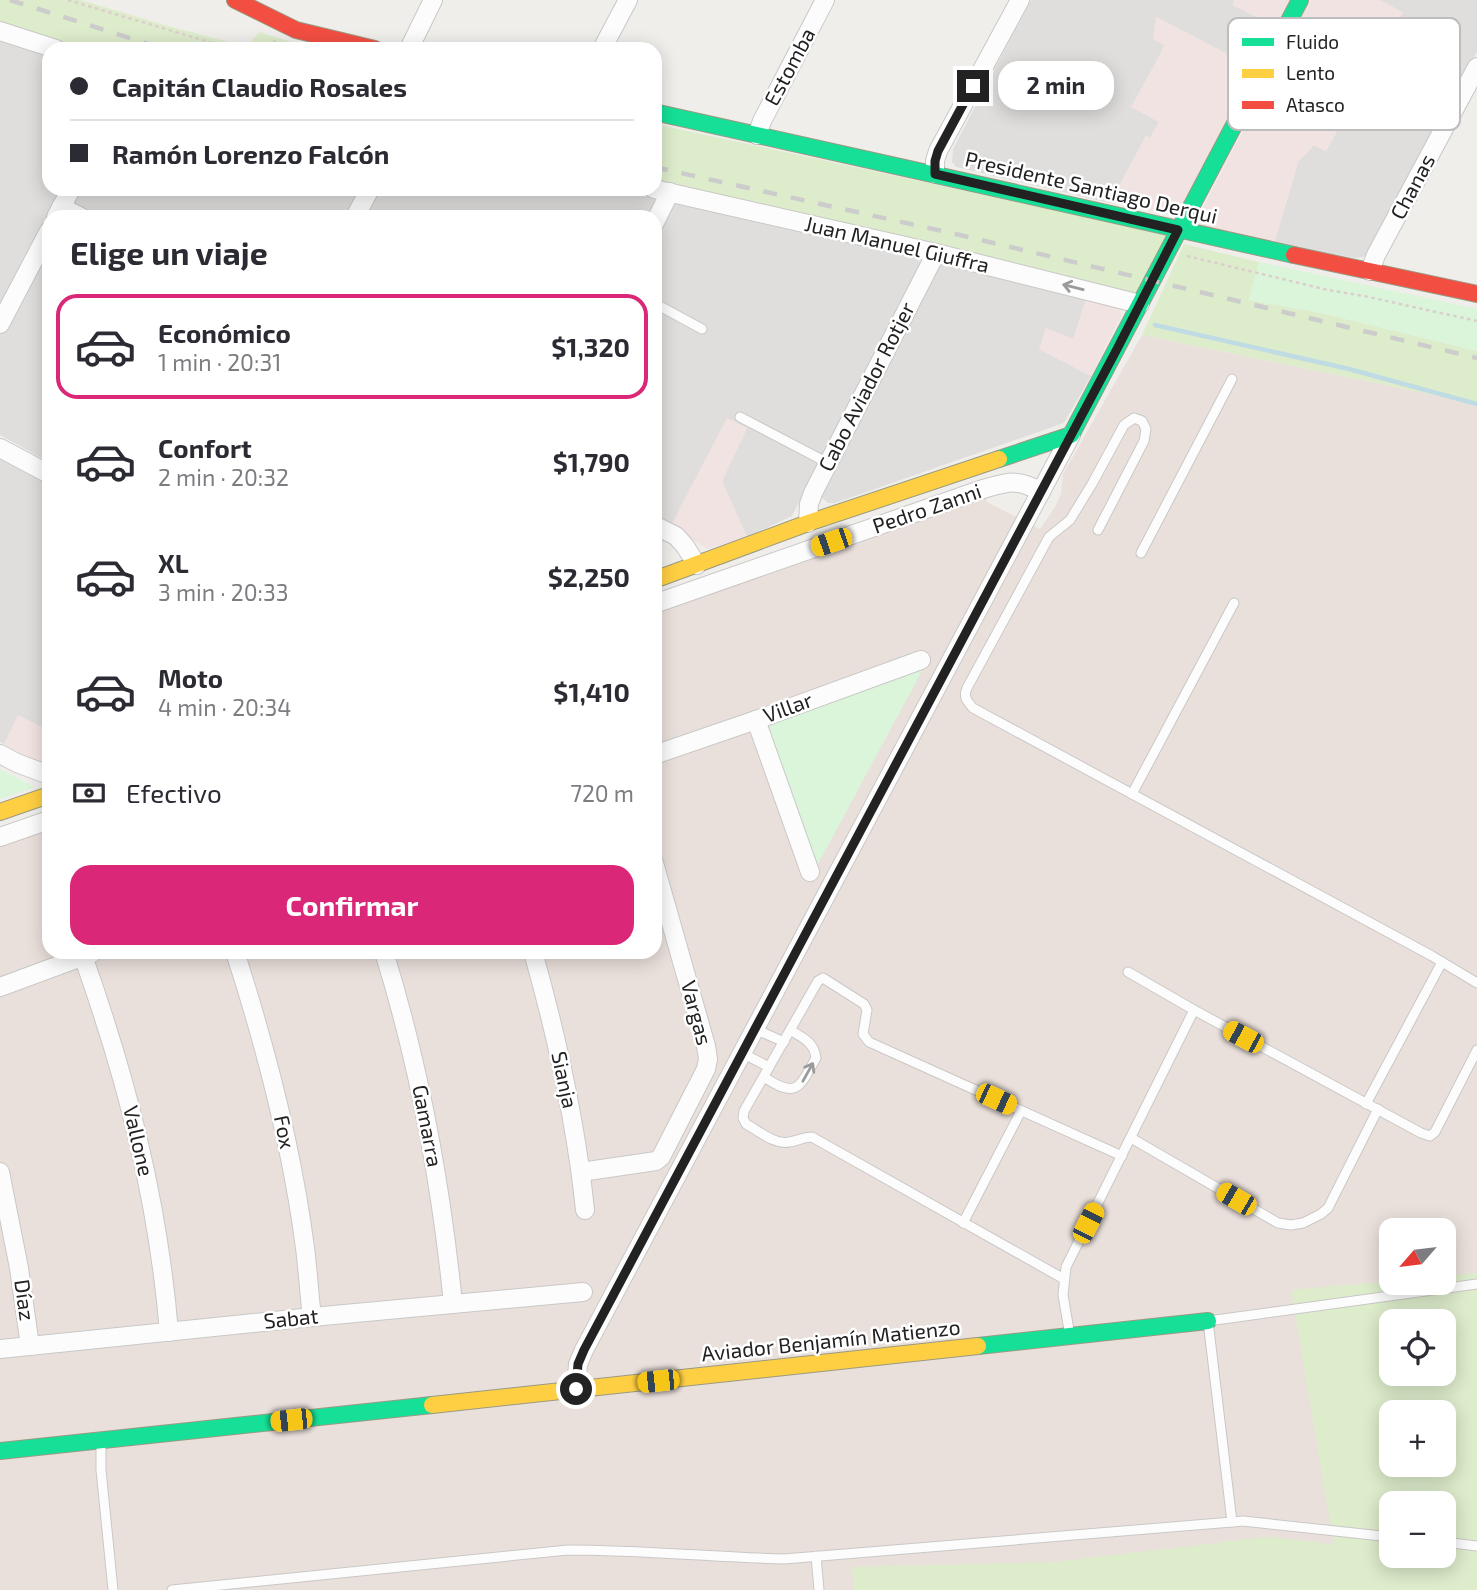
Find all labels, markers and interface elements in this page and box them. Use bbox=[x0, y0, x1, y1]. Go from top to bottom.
legend bbox=[1228, 18, 1460, 130]
street label: Estomba bbox=[758, 23, 819, 109]
text: Fluido bbox=[1286, 30, 1339, 53]
text: Lento bbox=[1286, 61, 1335, 84]
callout: 2 min bbox=[998, 62, 1113, 110]
route end bbox=[957, 70, 989, 102]
text: Capitán Claudio Rosales bbox=[112, 71, 407, 102]
text: 2 min bbox=[1027, 71, 1085, 99]
text: Atasco bbox=[1286, 93, 1345, 116]
text: Ramón Lorenzo Falcón bbox=[112, 138, 389, 169]
street label: Presidente Santiago Derqui bbox=[963, 145, 1220, 228]
street label: Chanas bbox=[1384, 149, 1439, 223]
street label: Juan Manuel Giuffra bbox=[803, 210, 992, 277]
text: Elige un viaje bbox=[70, 233, 268, 271]
one-way arrow bbox=[1063, 280, 1085, 293]
street label: Cabo Aviador Rotjer bbox=[812, 297, 920, 476]
icon: car bbox=[74, 315, 137, 378]
text: Económico bbox=[158, 317, 291, 348]
text: $1,320 bbox=[551, 331, 630, 362]
text: 1 min · 20:31 bbox=[158, 348, 281, 376]
icon: car bbox=[74, 430, 137, 493]
text: Confort bbox=[158, 432, 252, 463]
text: $1,790 bbox=[553, 446, 630, 477]
text: 2 min · 20:32 bbox=[158, 463, 289, 491]
street label: Pedro Zanni bbox=[869, 477, 984, 538]
car bbox=[808, 525, 855, 559]
icon: car bbox=[74, 545, 137, 608]
text: XL bbox=[158, 547, 189, 578]
text: $2,250 bbox=[548, 561, 630, 592]
text: 3 min · 20:33 bbox=[158, 578, 289, 606]
icon: car bbox=[74, 660, 137, 723]
text: Moto bbox=[158, 662, 223, 693]
text: $1,410 bbox=[553, 676, 630, 707]
street label: Villar bbox=[760, 686, 816, 727]
text: 4 min · 20:34 bbox=[158, 693, 291, 721]
icon: cash bbox=[70, 774, 108, 812]
text: Efectivo bbox=[126, 777, 222, 808]
text: 720 m bbox=[570, 779, 634, 807]
button: Confirmar bbox=[70, 865, 634, 945]
street label: Vargas bbox=[677, 978, 718, 1048]
car bbox=[1220, 1018, 1267, 1056]
street label: Sianja bbox=[546, 1049, 584, 1111]
one-way arrow bbox=[802, 1062, 815, 1083]
car bbox=[973, 1081, 1020, 1117]
street label: Gamarra bbox=[408, 1083, 449, 1169]
street label: Vallone bbox=[119, 1103, 160, 1178]
street label: Fox bbox=[270, 1113, 301, 1151]
car bbox=[1213, 1179, 1260, 1219]
car bbox=[1070, 1200, 1107, 1246]
north arrow bbox=[1379, 1218, 1456, 1295]
map controls bbox=[1379, 1218, 1456, 1568]
street label: Díaz bbox=[10, 1278, 41, 1322]
street label: Sabat bbox=[262, 1302, 319, 1333]
button: locate bbox=[1379, 1309, 1456, 1386]
street label: Aviador Benjamín Matienzo bbox=[700, 1313, 962, 1367]
car bbox=[637, 1368, 680, 1394]
route start bbox=[560, 1373, 592, 1405]
button: + bbox=[1379, 1400, 1456, 1477]
car bbox=[270, 1407, 313, 1433]
button: − bbox=[1379, 1491, 1456, 1568]

